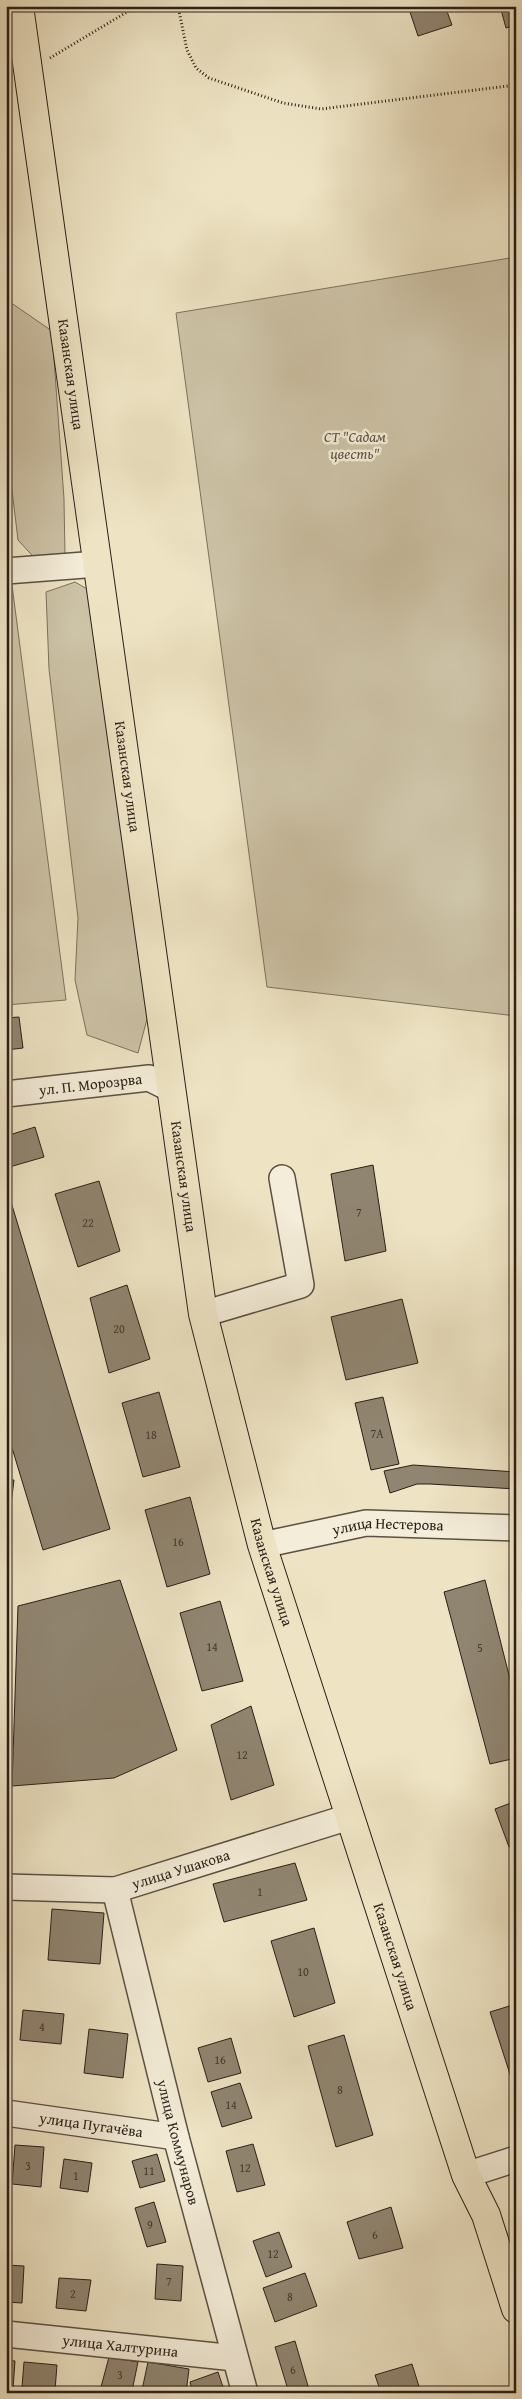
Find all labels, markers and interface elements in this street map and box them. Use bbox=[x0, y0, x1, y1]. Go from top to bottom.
street label: Казанская улица bbox=[53, 317, 90, 432]
park label: СТ "Садам цвесть" bbox=[324, 426, 386, 464]
street label: Казанская улица bbox=[110, 719, 146, 834]
street label: ул. П. Морозрва bbox=[37, 1068, 144, 1100]
street label: Казанская улица bbox=[166, 1120, 202, 1234]
house number: 7 bbox=[356, 1204, 362, 1221]
house number: 22 bbox=[82, 1214, 94, 1231]
house number: 20 bbox=[113, 1320, 125, 1337]
house number: 7А bbox=[370, 1425, 384, 1442]
house number: 18 bbox=[145, 1426, 157, 1443]
street label: улица Нестерова bbox=[329, 1512, 445, 1540]
street label: Казанская улица bbox=[246, 1516, 299, 1629]
house number: 16 bbox=[172, 1533, 184, 1550]
house number: 14 bbox=[206, 1638, 218, 1655]
house number: 5 bbox=[477, 1639, 483, 1656]
house number: 12 bbox=[236, 1746, 248, 1763]
street label: улица Ушакова bbox=[128, 1844, 233, 1894]
house number: 1 bbox=[257, 1883, 263, 1900]
street label: Казанская улица bbox=[369, 1900, 423, 2014]
house number: 10 bbox=[297, 1963, 309, 1980]
house number: 4 bbox=[39, 2018, 45, 2035]
house number: 16 bbox=[214, 2051, 226, 2068]
street label: улица Коммунаров bbox=[152, 2076, 205, 2207]
house number: 8 bbox=[337, 2081, 343, 2098]
house number: 14 bbox=[225, 2096, 237, 2113]
street label: улица Пугачёва bbox=[37, 2107, 145, 2142]
house number: 3 bbox=[25, 2157, 31, 2174]
house number: 12 bbox=[239, 2159, 251, 2176]
house number: 11 bbox=[143, 2162, 155, 2179]
house number: 1 bbox=[73, 2167, 79, 2184]
house number: 9 bbox=[147, 2216, 153, 2233]
house number: 6 bbox=[372, 2226, 378, 2243]
house number: 12 bbox=[267, 2245, 279, 2262]
house number: 7 bbox=[166, 2273, 172, 2290]
house number: 2 bbox=[70, 2285, 76, 2302]
house number: 8 bbox=[287, 2288, 293, 2305]
street label: улица Халтурина bbox=[60, 2329, 180, 2362]
house number: 6 bbox=[290, 2361, 296, 2378]
house number: 3 bbox=[117, 2366, 123, 2383]

